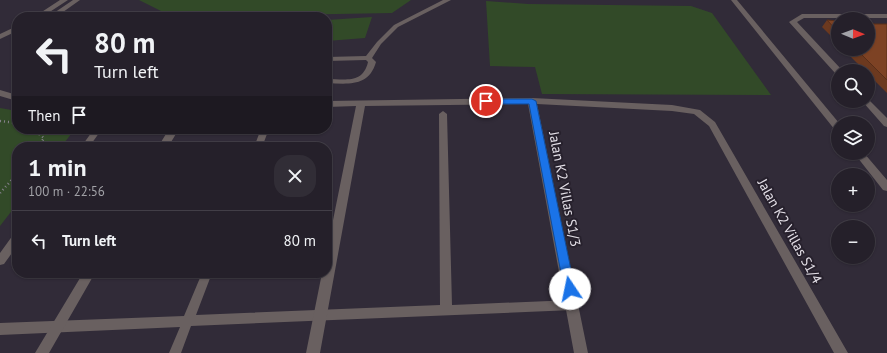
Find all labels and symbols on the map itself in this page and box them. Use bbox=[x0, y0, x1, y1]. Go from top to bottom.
north arrow bbox=[831, 12, 875, 56]
pin bbox=[469, 84, 503, 118]
street label: Jalan K2 Villas S1/3 bbox=[545, 129, 585, 248]
street label: Jalan K2 Villas S1/4 bbox=[753, 175, 826, 287]
position arrow bbox=[549, 268, 591, 310]

